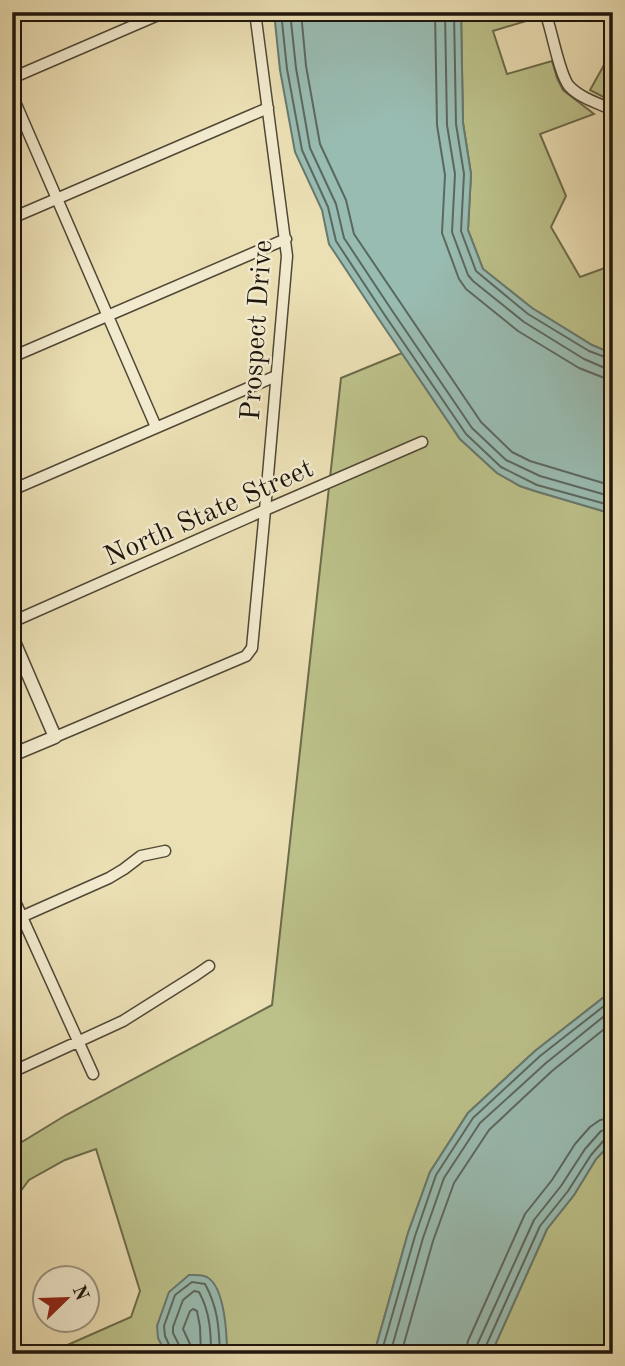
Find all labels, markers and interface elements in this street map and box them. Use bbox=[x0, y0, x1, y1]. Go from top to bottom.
street label: Prospect Drive bbox=[238, 239, 278, 421]
street label: North State Street bbox=[101, 455, 318, 572]
north arrow bbox=[32, 1264, 102, 1334]
text: N bbox=[68, 1283, 91, 1304]

